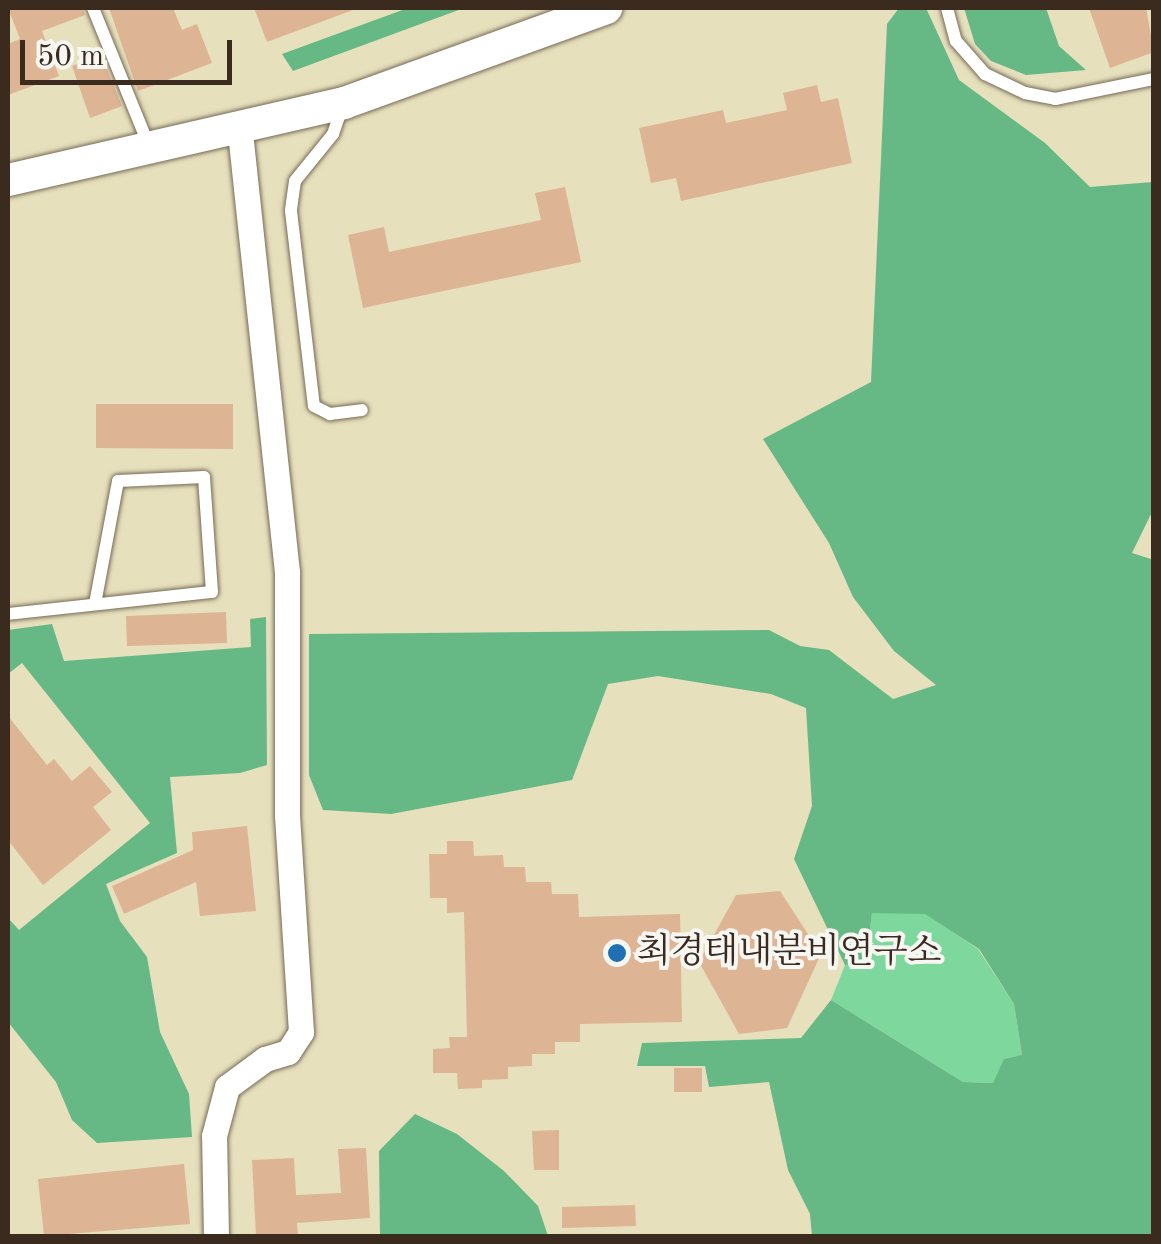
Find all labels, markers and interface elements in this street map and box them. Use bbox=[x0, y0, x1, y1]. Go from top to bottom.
scale bar bbox=[25, 20, 238, 82]
text: 50 m bbox=[37, 42, 104, 72]
place label: 최경태내분비연구소 bbox=[637, 932, 941, 974]
marker: 최경태내분비연구소 bbox=[606, 942, 628, 964]

